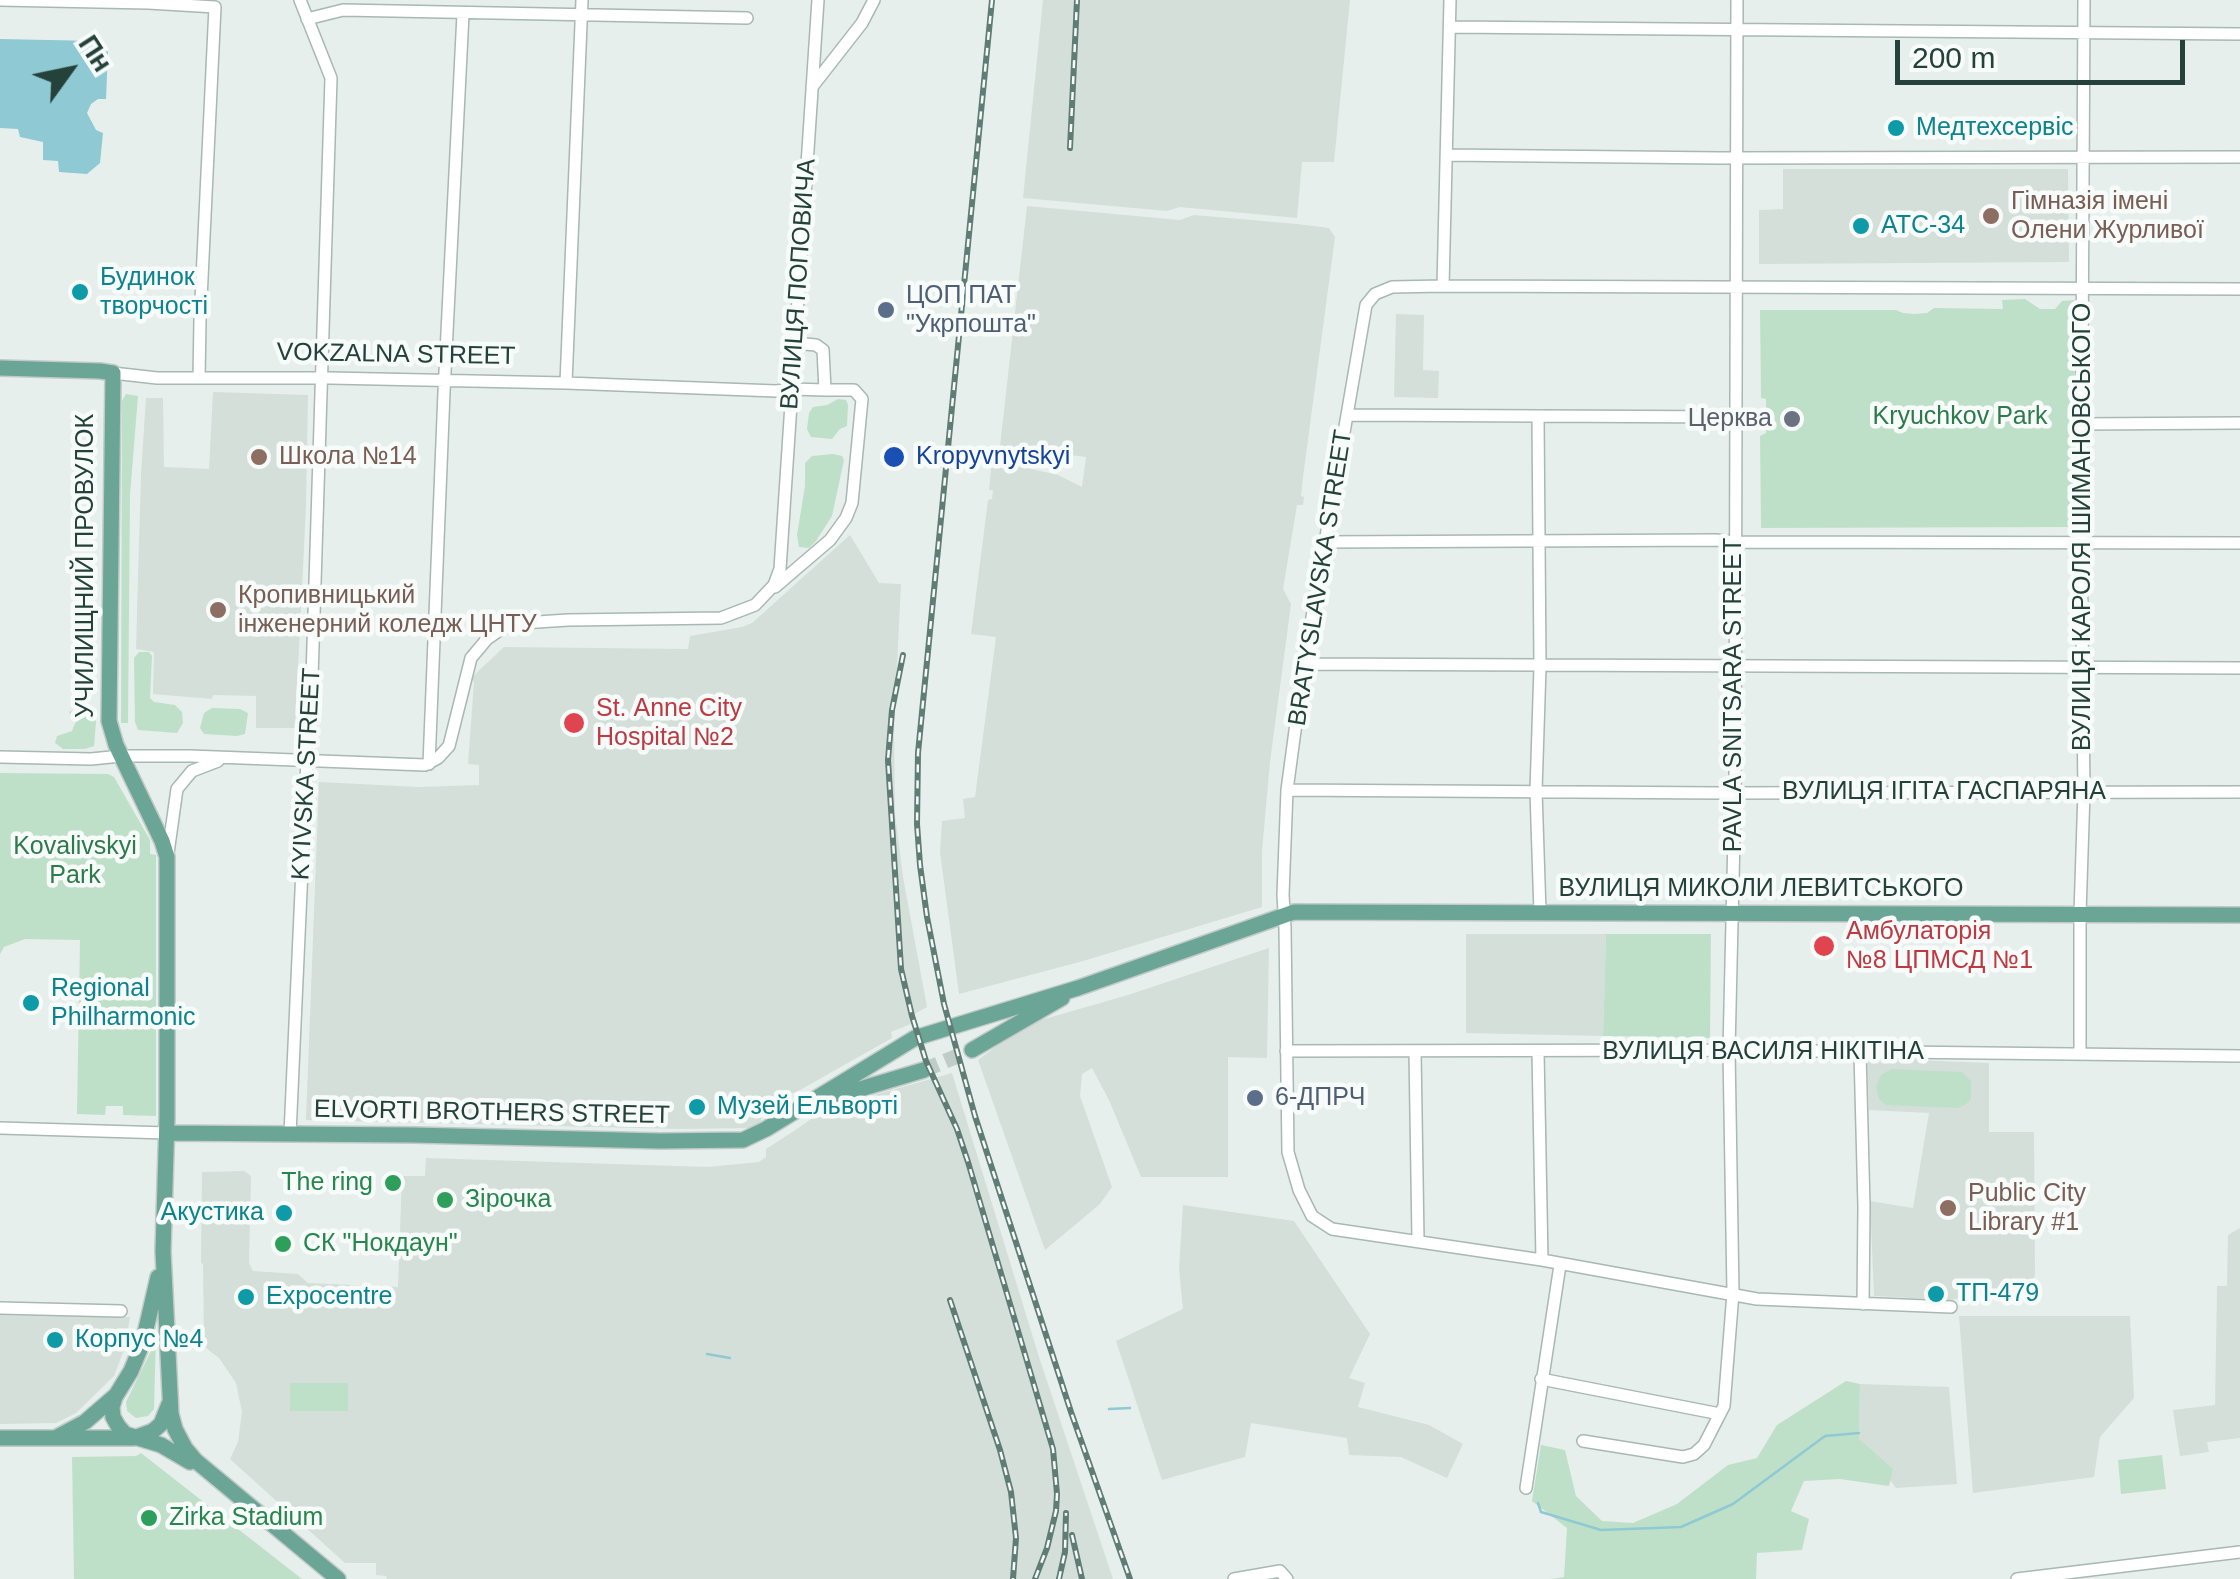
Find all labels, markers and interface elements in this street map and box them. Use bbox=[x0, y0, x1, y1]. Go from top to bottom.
north arrow bbox=[20, 20, 120, 120]
scale bar bbox=[1900, 20, 2190, 82]
text: Пн bbox=[72, 29, 119, 77]
text: 200 m bbox=[1912, 41, 1995, 74]
place label: Медтехсервіс bbox=[1916, 113, 2073, 143]
marker: Медтехсервіс bbox=[1885, 117, 1907, 139]
street label: ВУЛИЦЯ ПОПОВИЧА bbox=[775, 157, 823, 411]
place label: Гімназія імені Олени Журливої bbox=[2011, 187, 2204, 246]
marker: Гімназія імені Олени Журливої bbox=[1980, 205, 2002, 227]
place label: АТС-34 bbox=[1881, 211, 1965, 241]
marker: АТС-34 bbox=[1850, 215, 1872, 237]
place label: Будинок творчості bbox=[100, 263, 208, 322]
marker: Будинок творчості bbox=[69, 281, 91, 303]
place label: ЦОП ПАТ "Укрпошта" bbox=[906, 281, 1036, 340]
marker: ЦОП ПАТ "Укрпошта" bbox=[875, 299, 897, 321]
street label: ВУЛИЦЯ КАРОЛЯ ШИМАНОВСЬКОГО bbox=[2068, 303, 2098, 751]
street label: VOKZALNA STREET bbox=[276, 338, 516, 372]
park label: Kryuchkov Park bbox=[1872, 402, 2048, 432]
place label: Церква bbox=[1688, 404, 1772, 434]
marker: Церква bbox=[1781, 408, 1803, 430]
street label: УЧИЛИЩНИЙ ПРОВУЛОК bbox=[71, 414, 101, 718]
street label: BRATYSLAVSKA STREET bbox=[1283, 428, 1359, 728]
place label: Школа №14 bbox=[279, 442, 417, 472]
place label: Kropyvnytskyi bbox=[916, 442, 1070, 472]
marker: Kropyvnytskyi bbox=[881, 444, 907, 470]
marker: Школа №14 bbox=[248, 446, 270, 468]
street label: PAVLA SNITSARA STREET bbox=[1719, 538, 1749, 852]
place label: Кропивницький інженерний коледж ЦНТУ bbox=[238, 581, 537, 640]
marker: Кропивницький інженерний коледж ЦНТУ bbox=[207, 599, 229, 621]
street label: KYIVSKA STREET bbox=[286, 667, 328, 881]
place label: St. Anne City Hospital №2 bbox=[596, 694, 742, 753]
marker: St. Anne City Hospital №2 bbox=[561, 710, 587, 736]
street label: ВУЛИЦЯ ІГІТА ГАСПАРЯНА bbox=[1782, 777, 2106, 807]
park label: Kovalivskyi Park bbox=[13, 832, 137, 891]
street label: ВУЛИЦЯ МИКОЛИ ЛЕВИТСЬКОГО bbox=[1558, 874, 1964, 904]
place label: Амбулаторія №8 ЦПМСД №1 bbox=[1846, 917, 2033, 976]
marker: Амбулаторія №8 ЦПМСД №1 bbox=[1811, 933, 1837, 959]
place label: Regional Philharmonic bbox=[51, 974, 196, 1033]
marker: Regional Philharmonic bbox=[20, 992, 42, 1014]
street label: ВУЛИЦЯ ВАСИЛЯ НІКІТІНА bbox=[1602, 1037, 1924, 1067]
place label: 6-ДПРЧ bbox=[1275, 1083, 1365, 1113]
marker: 6-ДПРЧ bbox=[1244, 1087, 1266, 1109]
place label: Музей Ельворті bbox=[717, 1092, 898, 1122]
street label: ELVORTI BROTHERS STREET bbox=[314, 1095, 670, 1131]
marker: Музей Ельворті bbox=[686, 1096, 708, 1118]
place label: The ring bbox=[281, 1168, 373, 1198]
marker: The ring bbox=[382, 1172, 404, 1194]
place label: Public City Library #1 bbox=[1968, 1179, 2086, 1238]
place label: Зірочка bbox=[465, 1185, 551, 1215]
marker: Зірочка bbox=[434, 1189, 456, 1211]
marker: Public City Library #1 bbox=[1937, 1197, 1959, 1219]
place label: Акустика bbox=[161, 1198, 264, 1228]
marker: Акустика bbox=[273, 1202, 295, 1224]
place label: СК "Нокдаун" bbox=[303, 1229, 458, 1259]
marker: СК "Нокдаун" bbox=[272, 1233, 294, 1255]
place label: ТП-479 bbox=[1956, 1279, 2039, 1309]
place label: Expocentre bbox=[266, 1282, 392, 1312]
marker: ТП-479 bbox=[1925, 1283, 1947, 1305]
marker: Expocentre bbox=[235, 1286, 257, 1308]
place label: Корпус №4 bbox=[75, 1325, 203, 1355]
marker: Корпус №4 bbox=[44, 1329, 66, 1351]
place label: Zirka Stadium bbox=[169, 1503, 323, 1533]
marker: Zirka Stadium bbox=[138, 1507, 160, 1529]

